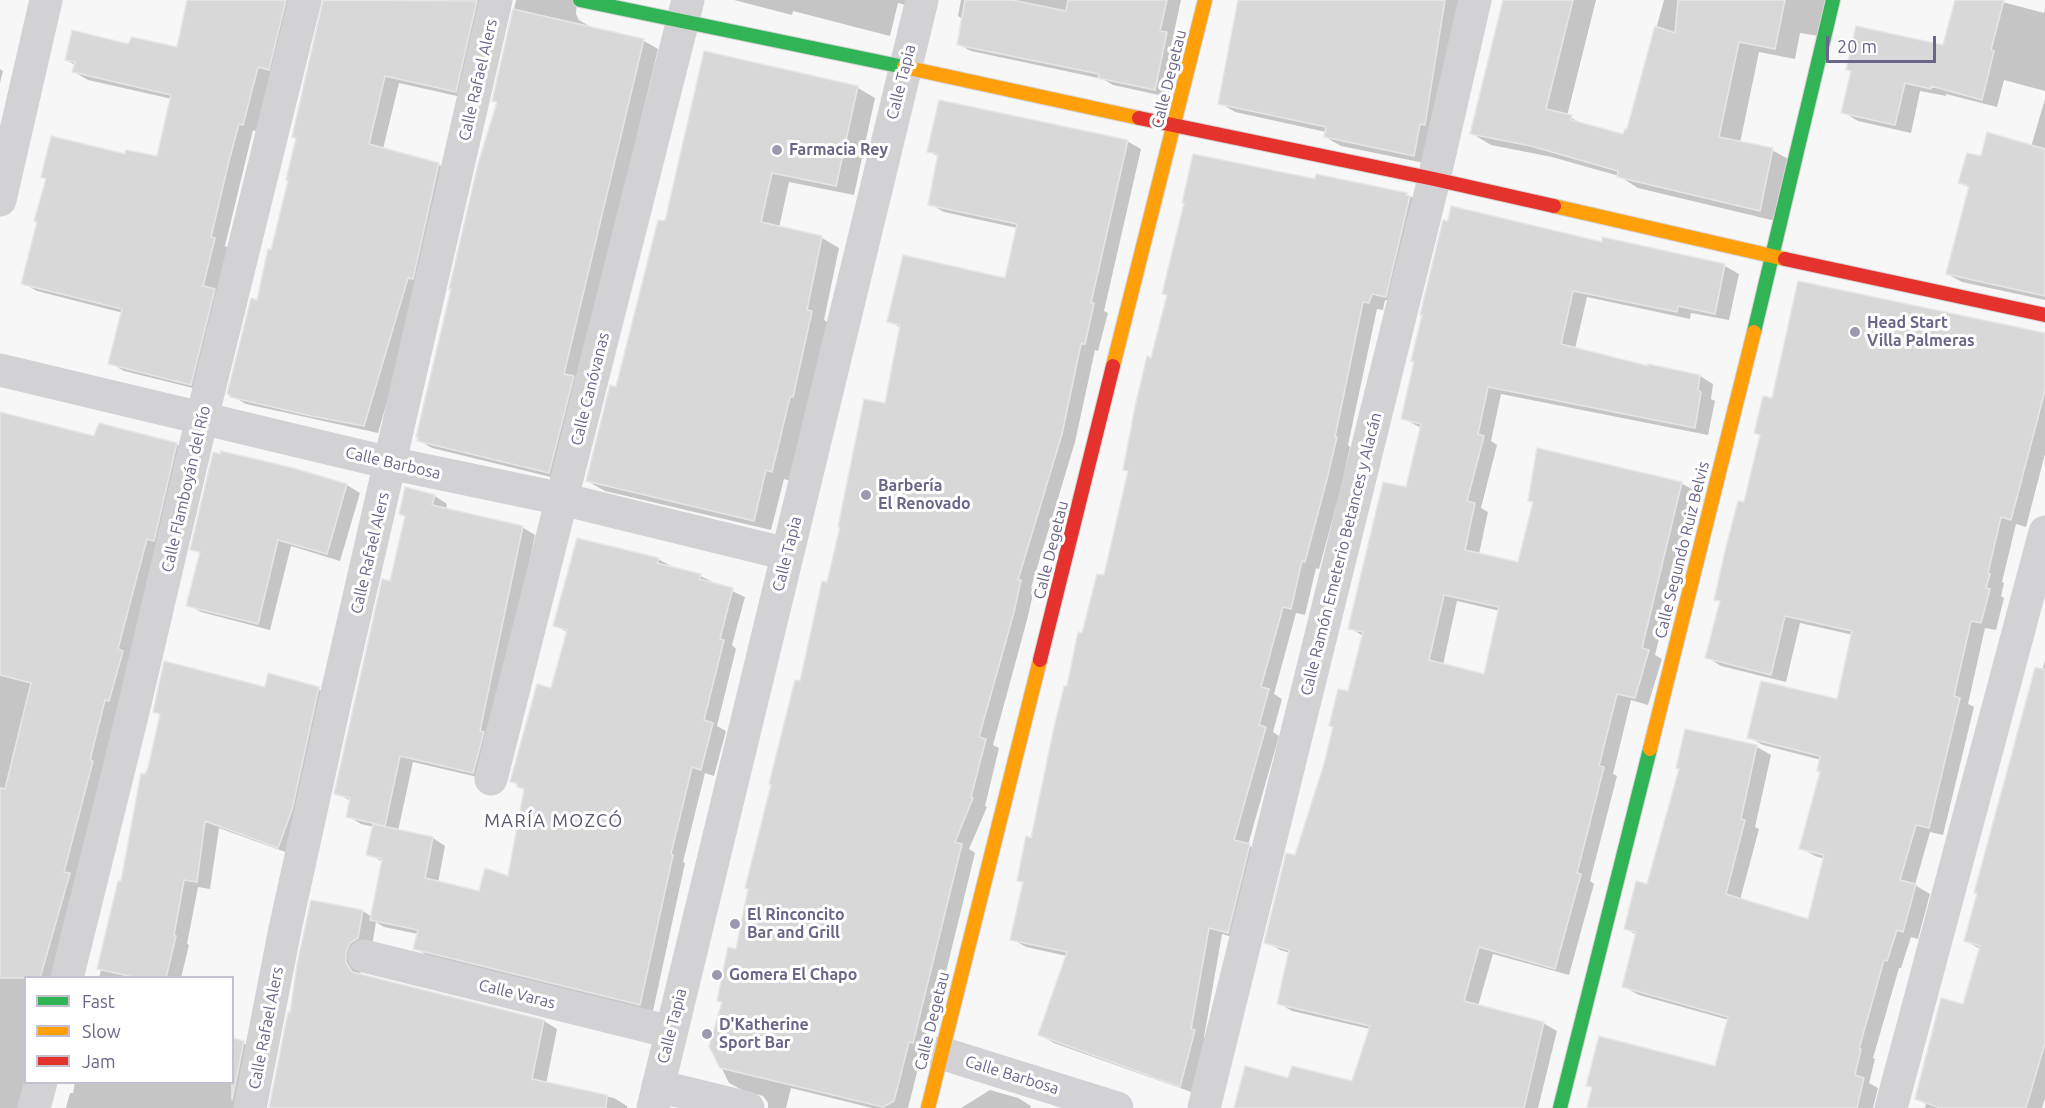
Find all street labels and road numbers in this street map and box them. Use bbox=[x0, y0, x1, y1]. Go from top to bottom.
street label: Calle Rafael Alers bbox=[455, 17, 501, 143]
street label: Calle Degetau bbox=[1148, 28, 1190, 130]
street label: Calle Tapia bbox=[882, 42, 920, 122]
street label: Calle Canóvanas bbox=[567, 331, 613, 447]
street label: Calle Flamboyán del Río bbox=[157, 404, 215, 574]
street label: Calle Ramón Emeterio Betances y Alacán bbox=[1296, 410, 1386, 698]
street label: Calle Barbosa bbox=[343, 443, 443, 483]
street label: Calle Segundo Ruiz Belvis bbox=[1651, 459, 1713, 641]
street label: Calle Rafael Alers bbox=[347, 490, 393, 616]
street label: Calle Degetau bbox=[1030, 499, 1072, 601]
street label: Calle Tapia bbox=[768, 514, 806, 594]
street label: Calle Rafael Alers bbox=[245, 965, 287, 1091]
street label: Calle Degetau bbox=[911, 970, 953, 1072]
street label: Calle Varas bbox=[477, 975, 557, 1013]
street label: Calle Tapia bbox=[653, 986, 691, 1066]
street label: Calle Barbosa bbox=[963, 1052, 1061, 1098]

